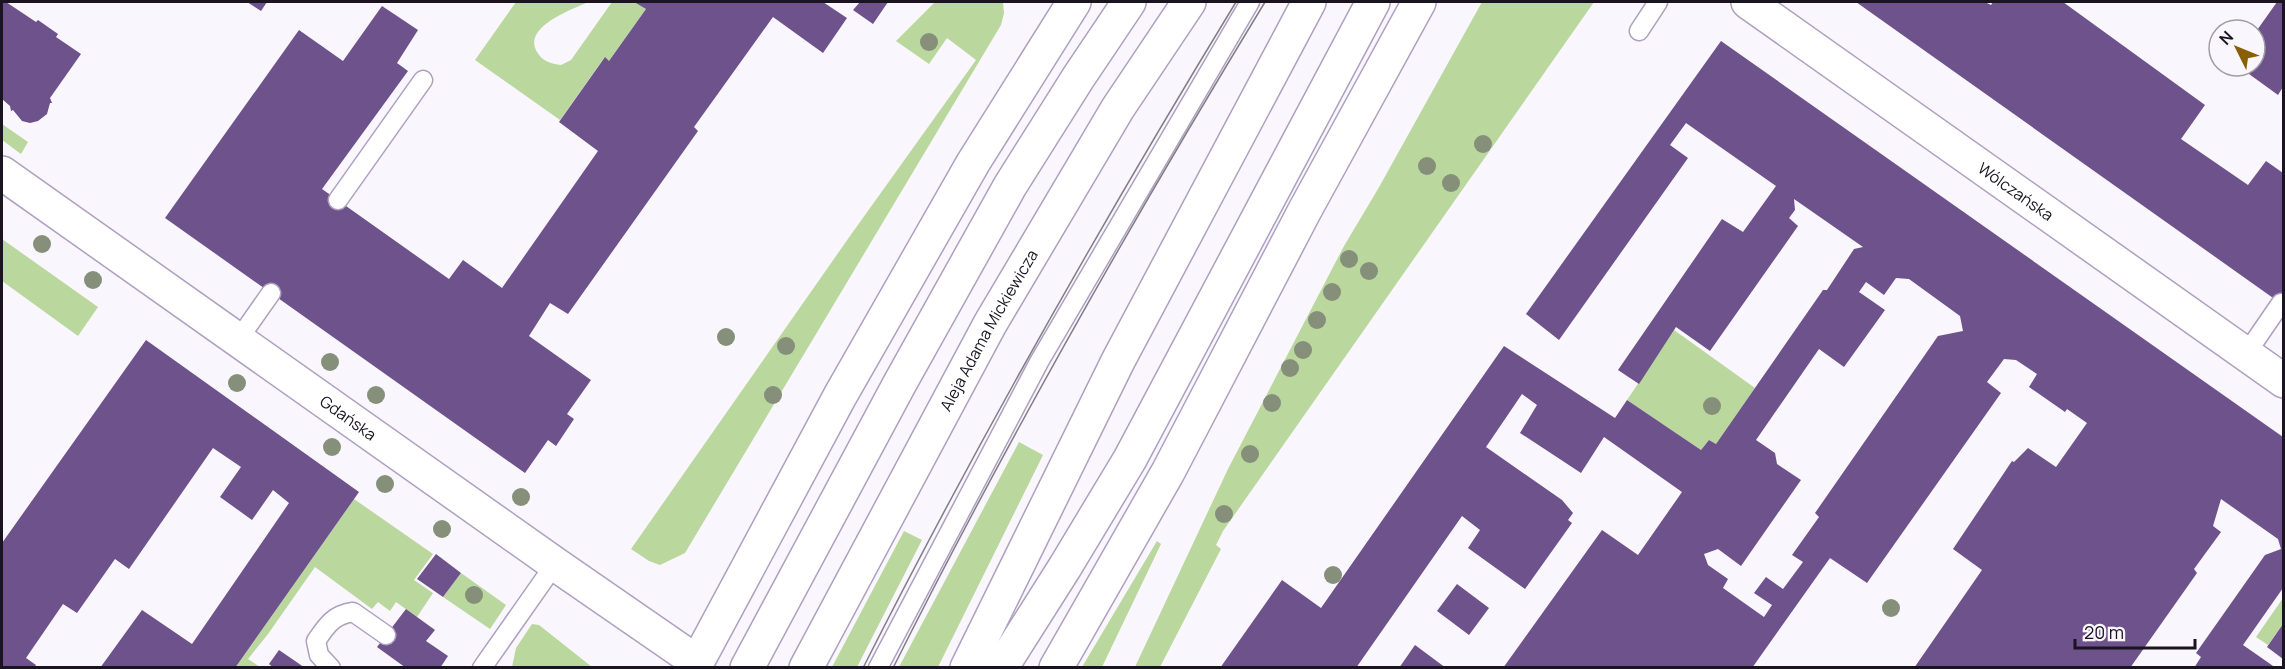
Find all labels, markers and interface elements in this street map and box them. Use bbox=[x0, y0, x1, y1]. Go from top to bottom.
north arrow bbox=[2207, 18, 2267, 78]
text: N bbox=[2214, 26, 2238, 49]
street label: Wólczańska bbox=[1974, 157, 2058, 226]
street label: Aleja Adama Mickiewicza bbox=[934, 245, 1043, 415]
street label: Gdańska bbox=[316, 390, 381, 445]
scale bar bbox=[2075, 612, 2195, 650]
text: 20 m bbox=[2084, 620, 2124, 644]

